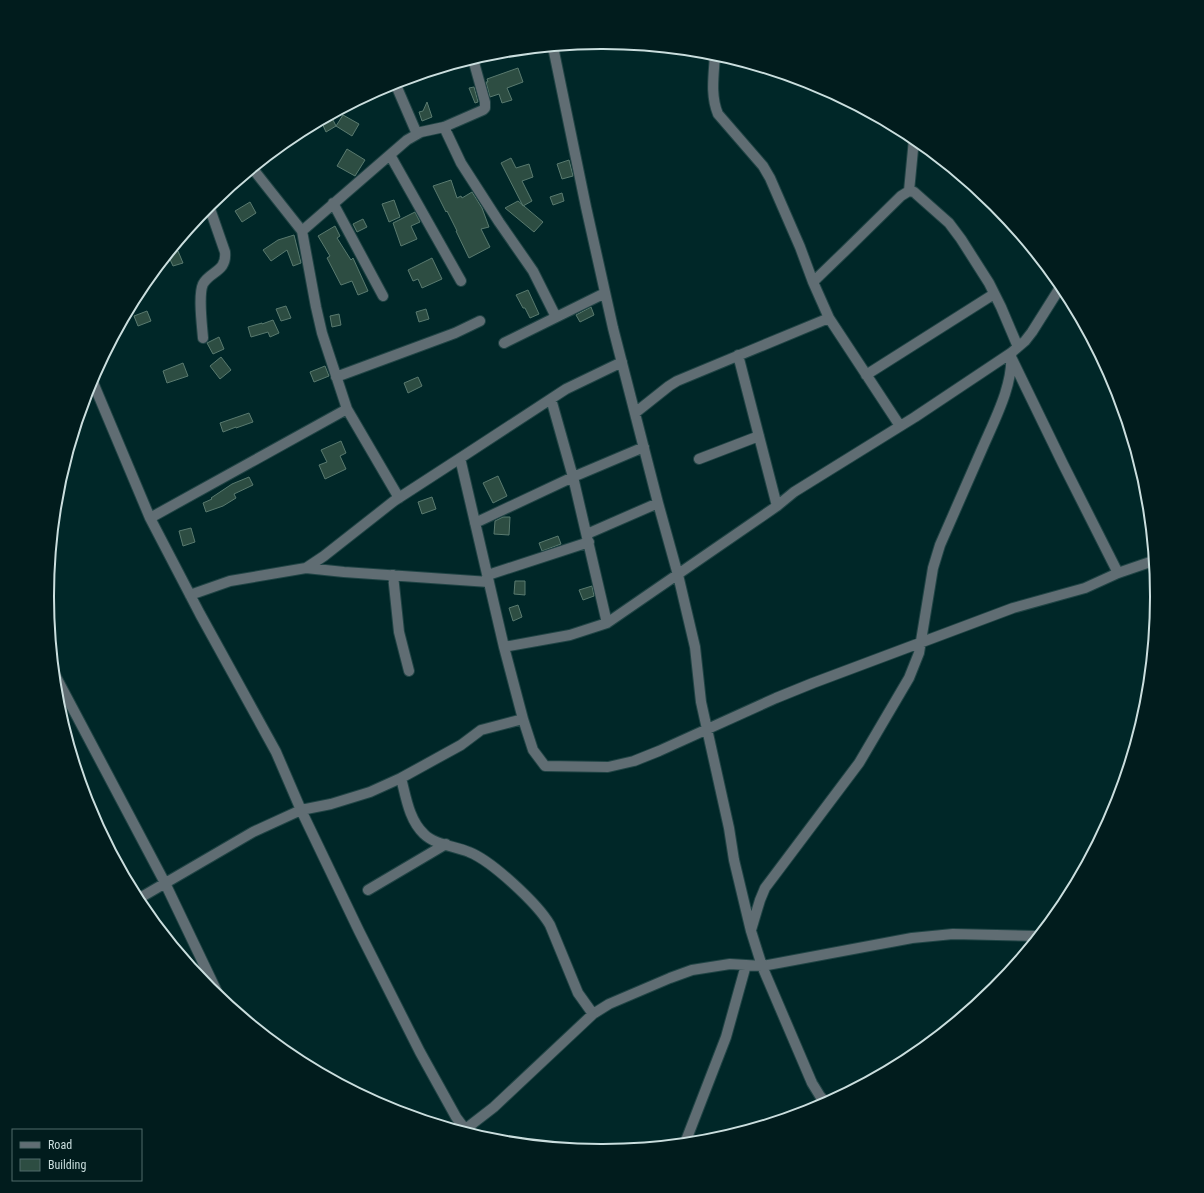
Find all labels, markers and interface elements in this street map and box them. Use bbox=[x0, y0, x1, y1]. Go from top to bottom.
legend bbox=[12, 1129, 142, 1181]
text: Road bbox=[48, 1138, 72, 1152]
text: Building bbox=[48, 1158, 86, 1172]

